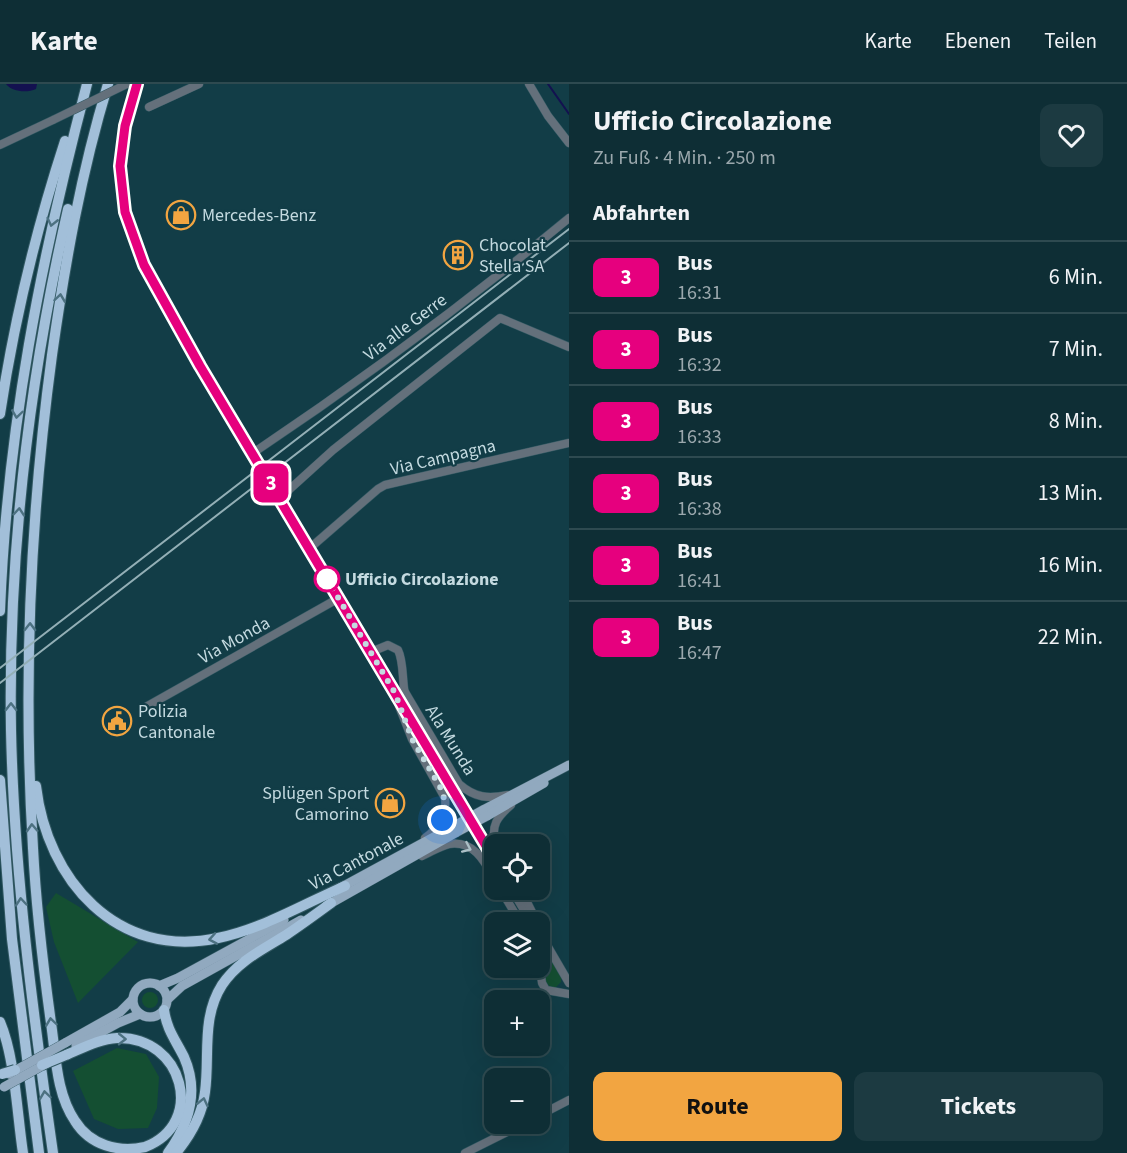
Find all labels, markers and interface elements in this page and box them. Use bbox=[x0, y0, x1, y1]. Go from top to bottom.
text: Karte bbox=[30, 21, 98, 61]
text: Karte bbox=[865, 26, 912, 56]
text: Ebenen bbox=[945, 26, 1011, 56]
text: Teilen bbox=[1044, 26, 1097, 56]
text: Ufficio Circolazione bbox=[593, 101, 832, 141]
button: heart bbox=[1040, 104, 1103, 167]
text: Zu Fuß · 4 Min. · 250 m bbox=[593, 144, 776, 172]
text: Abfahrten bbox=[593, 197, 690, 229]
shop icon: Mercedes-Benz bbox=[165, 199, 197, 231]
place label: Mercedes-Benz bbox=[202, 203, 316, 228]
one-way arrow bbox=[46, 217, 59, 227]
place label: Chocolat Stella SA bbox=[479, 233, 546, 279]
building icon: Chocolat Stella SA bbox=[442, 239, 474, 271]
text: Bus bbox=[677, 247, 713, 279]
text: 6 Min. bbox=[1049, 261, 1103, 293]
text: 3 bbox=[620, 262, 632, 292]
text: 16:31 bbox=[677, 279, 722, 307]
street label: Via alle Gerre bbox=[358, 288, 452, 367]
one-way arrow bbox=[53, 293, 65, 302]
text: Bus bbox=[677, 319, 713, 351]
text: 7 Min. bbox=[1049, 333, 1103, 365]
text: 3 bbox=[620, 334, 632, 364]
text: 16:32 bbox=[677, 351, 722, 379]
text: Bus bbox=[677, 391, 713, 423]
text: 8 Min. bbox=[1049, 405, 1103, 437]
text: 3 bbox=[620, 406, 632, 436]
one-way arrow bbox=[12, 409, 24, 418]
text: 16:33 bbox=[677, 423, 722, 451]
street label: Via Campagna bbox=[388, 433, 498, 482]
text: Bus bbox=[677, 463, 713, 495]
line badge: 3 bbox=[252, 464, 290, 502]
text: 3 bbox=[265, 468, 277, 498]
text: 13 Min. bbox=[1038, 477, 1103, 509]
text: 3 bbox=[620, 478, 632, 508]
text: 16:38 bbox=[677, 495, 722, 523]
one-way arrow bbox=[12, 508, 25, 517]
text: Bus bbox=[677, 535, 713, 567]
text: 16 Min. bbox=[1038, 549, 1103, 581]
text: 3 bbox=[620, 550, 632, 580]
marker: Ufficio Circolazione bbox=[314, 566, 340, 592]
place label: Ufficio Circolazione bbox=[345, 567, 499, 592]
text: 16:41 bbox=[677, 567, 722, 595]
text: Bus bbox=[677, 607, 713, 639]
street label: Via Monda bbox=[194, 611, 274, 670]
text: 22 Min. bbox=[1038, 621, 1103, 653]
text: 3 bbox=[620, 622, 632, 652]
one-way arrow bbox=[24, 623, 36, 632]
text: 16:47 bbox=[677, 639, 722, 667]
place label: Polizia Cantonale bbox=[138, 699, 215, 745]
street label: Ala Munda bbox=[419, 700, 482, 780]
one-way arrow bbox=[5, 702, 17, 711]
public building icon: Polizia Cantonale bbox=[101, 705, 133, 737]
place label: Splügen Sport Camorino bbox=[262, 781, 369, 827]
shop icon: Splügen Sport Camorino bbox=[374, 787, 406, 819]
your location bbox=[427, 805, 457, 835]
one-way arrow bbox=[25, 824, 38, 833]
street label: Via Cantonale bbox=[305, 826, 408, 897]
map controls bbox=[484, 834, 550, 1134]
button: locate bbox=[484, 834, 550, 900]
one-way arrow bbox=[461, 841, 472, 853]
one-way arrow bbox=[15, 897, 28, 906]
button: layers bbox=[484, 912, 550, 978]
one-way arrow bbox=[209, 932, 219, 945]
button: + bbox=[484, 990, 550, 1056]
one-way arrow bbox=[45, 1017, 58, 1027]
one-way arrow bbox=[117, 1033, 126, 1045]
button: − bbox=[484, 1068, 550, 1134]
button: Route bbox=[593, 1072, 842, 1141]
button: Tickets bbox=[854, 1072, 1103, 1141]
one-way arrow bbox=[39, 1090, 51, 1100]
one-way arrow bbox=[195, 1097, 208, 1107]

